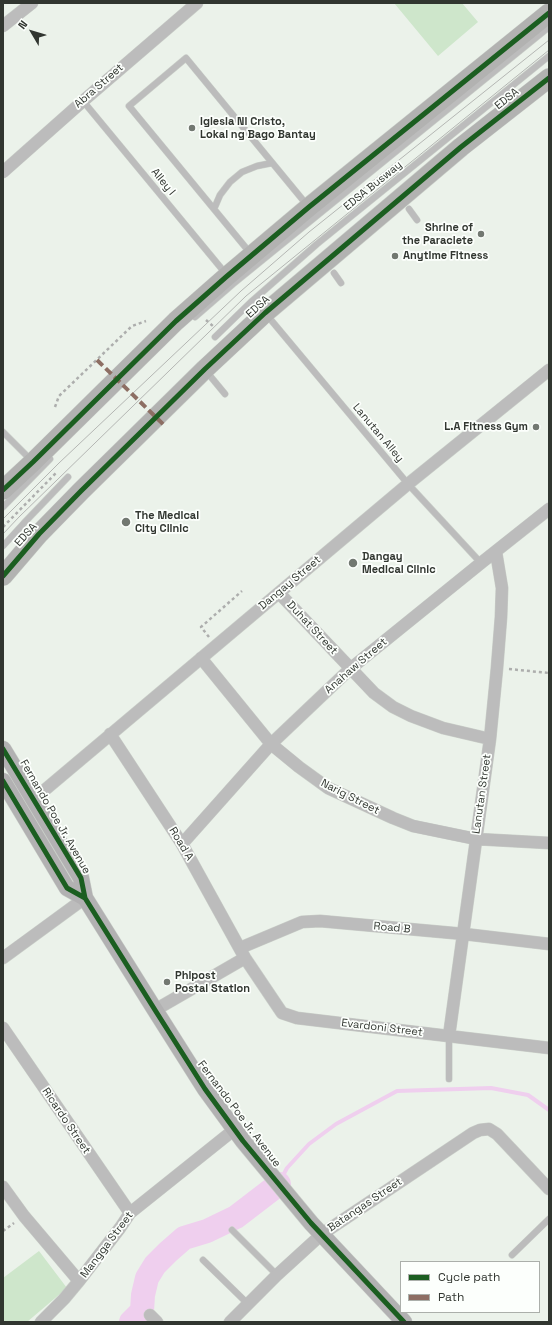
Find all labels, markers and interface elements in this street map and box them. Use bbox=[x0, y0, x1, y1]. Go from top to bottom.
north arrow bbox=[12, 12, 52, 52]
text: N bbox=[15, 17, 30, 32]
street label: Abra Street bbox=[72, 61, 126, 111]
street label: EDSA bbox=[492, 85, 522, 113]
place label: Iglesia Ni Cristo, Lokal ng Bago Bantay bbox=[200, 115, 316, 141]
marker: Iglesia Ni Cristo, Lokal ng Bago Bantay bbox=[187, 123, 197, 133]
street label: EDSA Busway bbox=[341, 158, 405, 214]
street label: Alley I bbox=[148, 166, 178, 198]
place label: Shrine of the Paraclete bbox=[402, 221, 473, 247]
marker: Shrine of the Paraclete bbox=[476, 229, 486, 239]
place label: Anytime Fitness bbox=[403, 249, 488, 263]
marker: Anytime Fitness bbox=[390, 251, 400, 261]
street label: EDSA bbox=[244, 293, 272, 321]
street label: Lanutan Alley bbox=[350, 401, 406, 465]
place label: L.A Fitness Gym bbox=[444, 420, 528, 434]
marker: L.A Fitness Gym bbox=[531, 422, 541, 432]
place label: The Medical City Clinic bbox=[135, 509, 199, 535]
marker: The Medical City Clinic bbox=[120, 516, 132, 528]
street label: EDSA bbox=[12, 521, 40, 549]
place label: Dangay Medical Clinic bbox=[362, 550, 436, 576]
street label: Dangay Street bbox=[256, 553, 324, 613]
marker: Dangay Medical Clinic bbox=[347, 557, 359, 569]
street label: Duhat Street bbox=[284, 599, 340, 657]
street label: Anahaw Street bbox=[322, 635, 390, 697]
street label: Lanutan Street bbox=[470, 753, 494, 835]
street label: Fernando Poe Jr. Avenue bbox=[17, 758, 93, 876]
street label: Narig Street bbox=[318, 777, 382, 817]
street label: Road A bbox=[166, 825, 196, 863]
street label: Road B bbox=[373, 920, 411, 936]
place label: Phlpost Postal Station bbox=[175, 969, 250, 995]
marker: Phlpost Postal Station bbox=[162, 977, 172, 987]
street label: Evardoni Street bbox=[341, 1016, 423, 1040]
street label: Fernando Poe Jr. Avenue bbox=[195, 1058, 283, 1170]
street label: Ricardo Street bbox=[39, 1085, 93, 1157]
street label: Batangas Street bbox=[325, 1175, 405, 1235]
street label: Mangga Street bbox=[78, 1209, 136, 1281]
legend bbox=[400, 1261, 540, 1313]
text: Cycle path bbox=[438, 1269, 500, 1285]
text: Path bbox=[438, 1289, 464, 1305]

